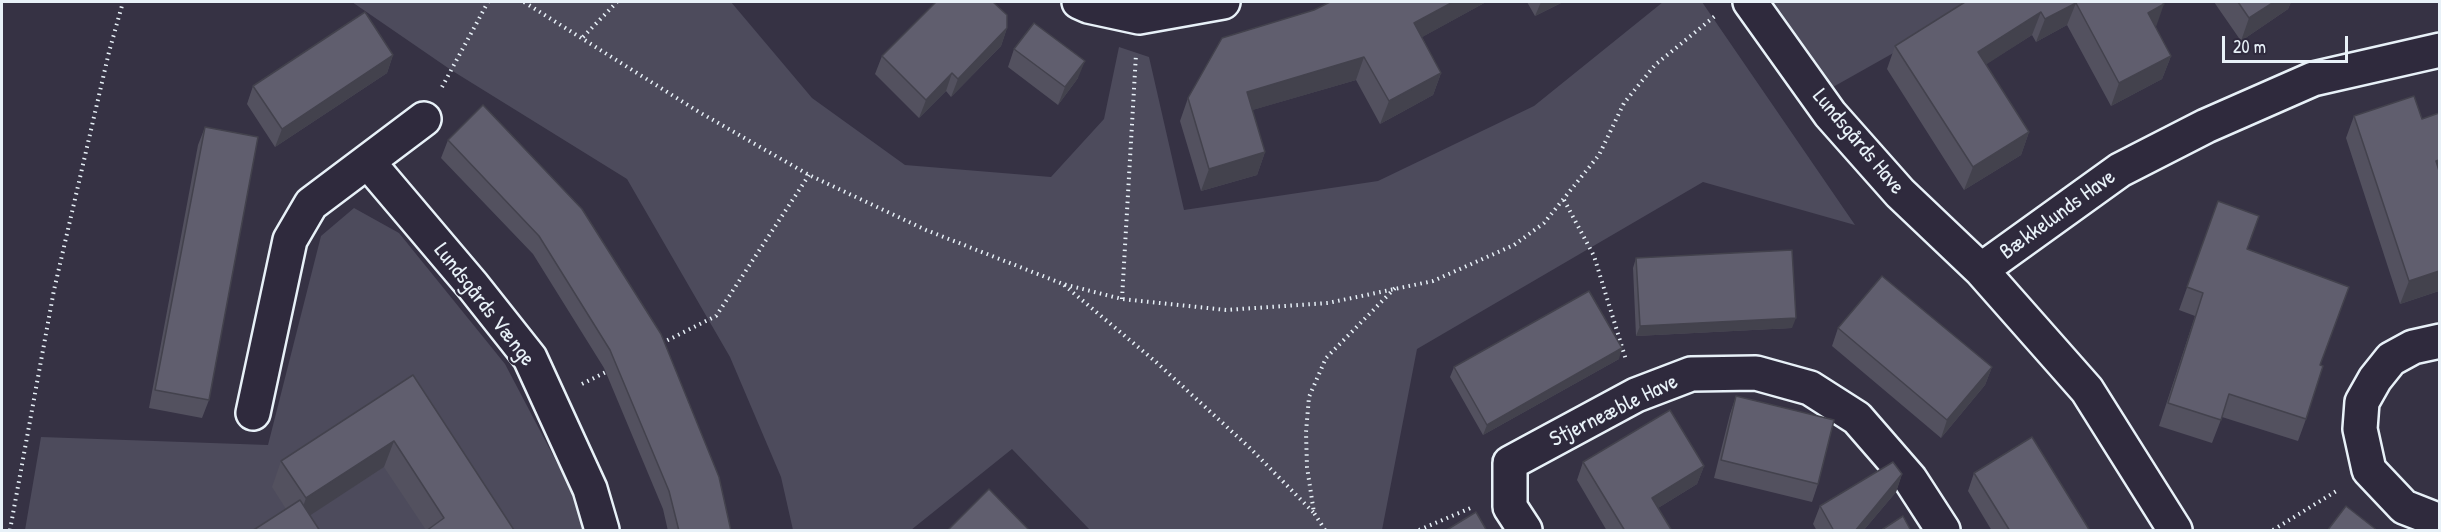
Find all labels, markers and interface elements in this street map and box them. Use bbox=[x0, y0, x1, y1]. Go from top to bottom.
scale bar bbox=[2225, 24, 2351, 62]
text: 20 m bbox=[2233, 34, 2266, 59]
street label: Lundsgårds Have bbox=[1806, 84, 1910, 200]
street label: Bækkelunds Have bbox=[1995, 164, 2121, 266]
street label: Lundsgårds Vænge bbox=[428, 238, 540, 372]
street label: Stjerneæble Have bbox=[1546, 369, 1682, 453]

